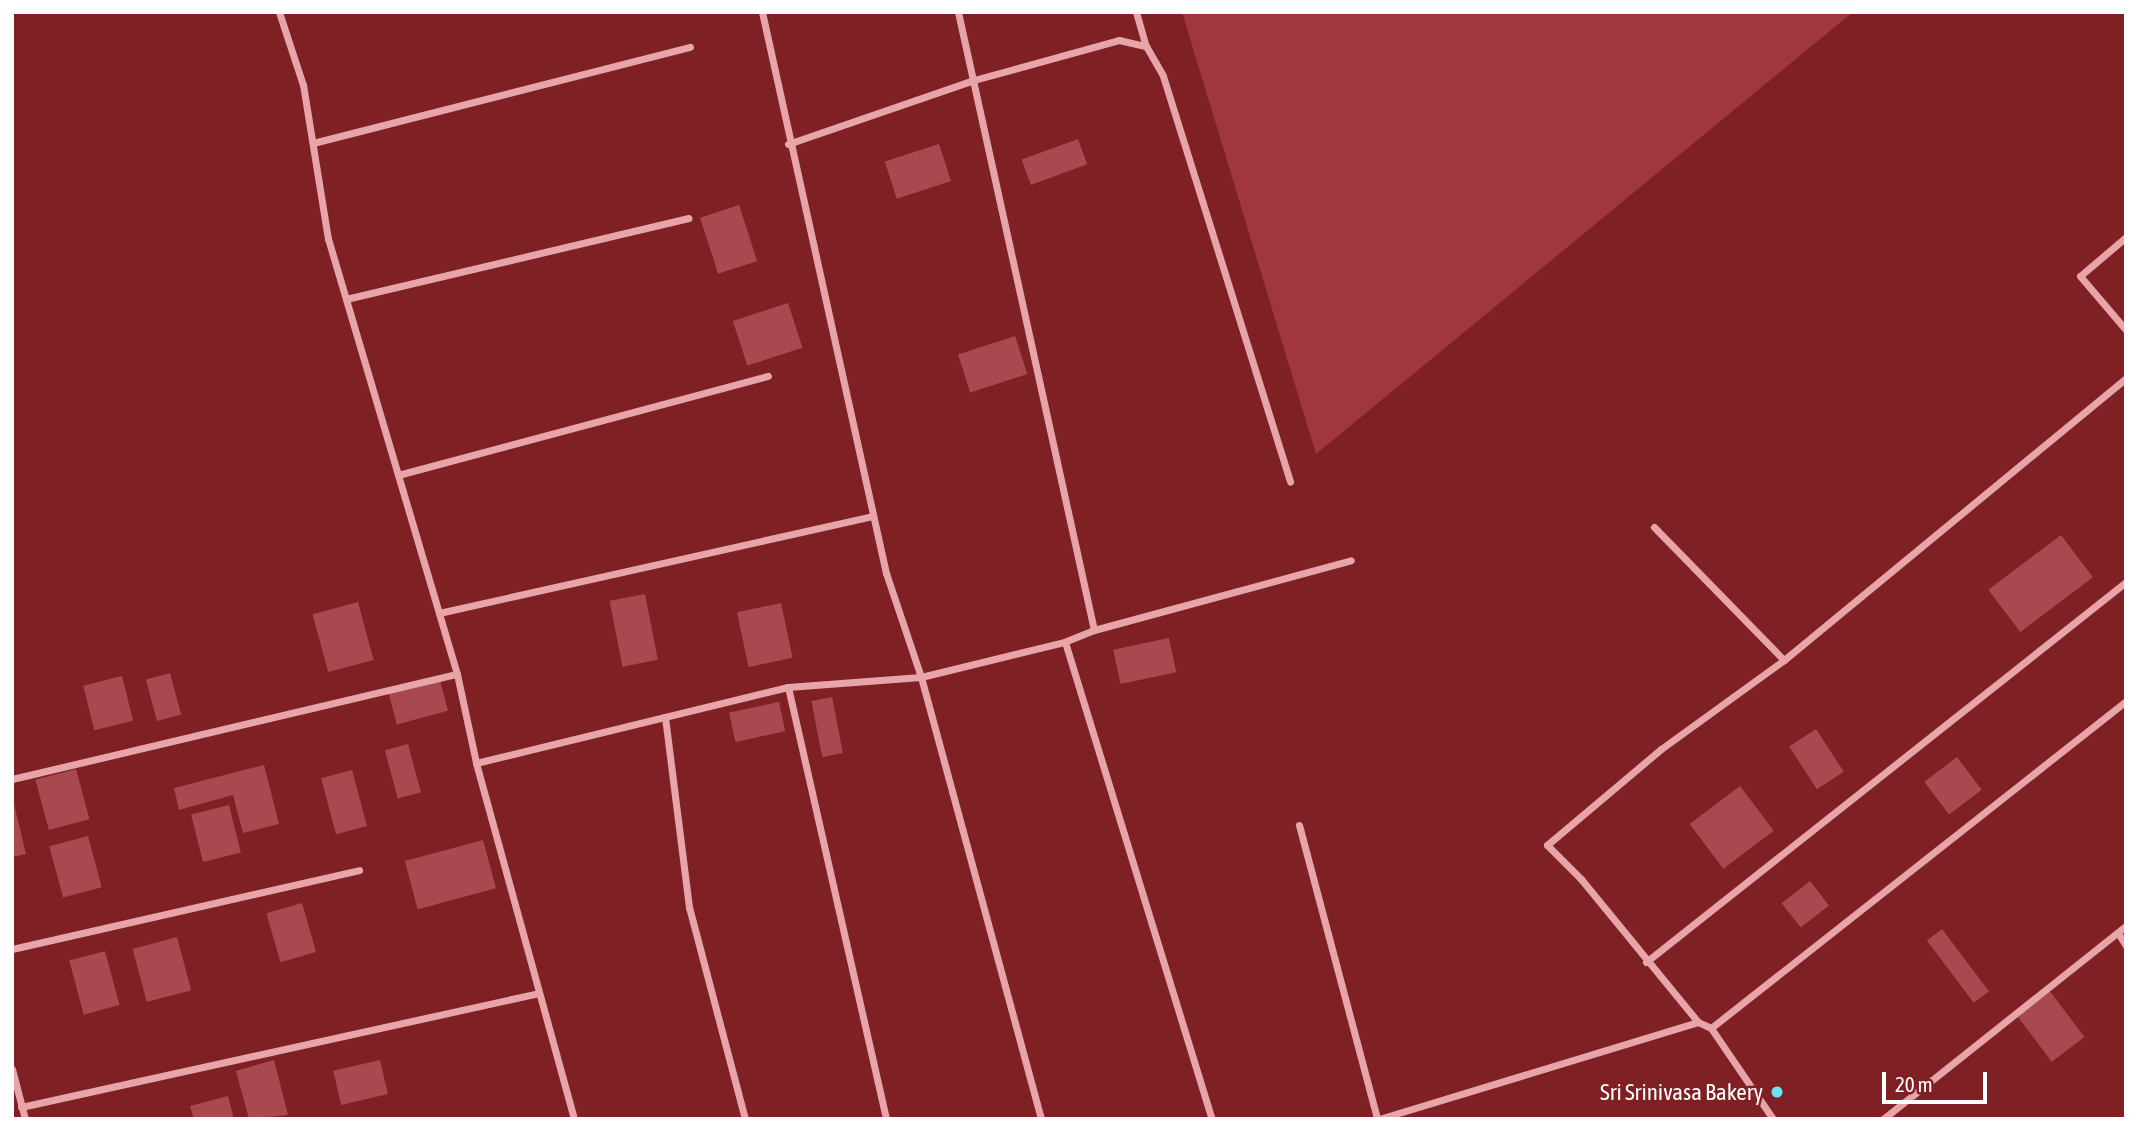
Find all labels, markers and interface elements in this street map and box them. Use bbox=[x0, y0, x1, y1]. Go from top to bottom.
scale bar bbox=[1886, 1058, 1991, 1102]
text: 20 m bbox=[1895, 1072, 1933, 1096]
place label: Sri Srinivasa Bakery bbox=[1600, 1078, 1763, 1106]
marker: Sri Srinivasa Bakery bbox=[1769, 1084, 1785, 1100]

